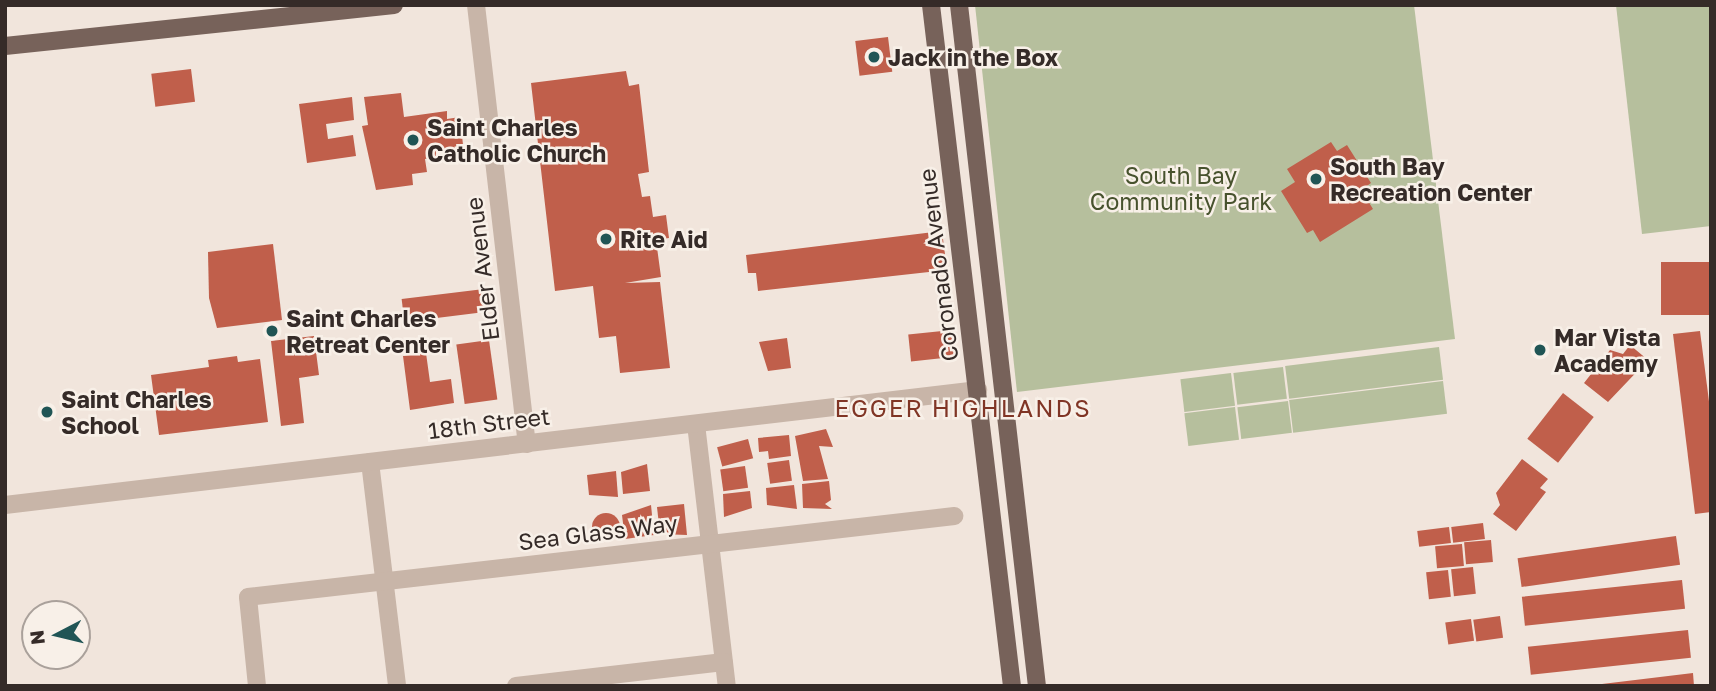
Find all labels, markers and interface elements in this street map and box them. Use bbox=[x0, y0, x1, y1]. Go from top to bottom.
place label: Jack in the Box bbox=[888, 43, 1058, 71]
marker: Jack in the Box bbox=[866, 49, 882, 65]
place label: Saint Charles Catholic Church bbox=[427, 113, 606, 167]
marker: Saint Charles Catholic Church bbox=[405, 132, 421, 148]
place label: South Bay Recreation Center bbox=[1330, 152, 1532, 206]
park label: South Bay Community Park bbox=[1090, 161, 1272, 215]
street label: Coronado Avenue bbox=[912, 167, 964, 363]
marker: South Bay Recreation Center bbox=[1308, 171, 1324, 187]
street label: Elder Avenue bbox=[459, 196, 505, 342]
place label: Rite Aid bbox=[620, 225, 708, 253]
marker: Rite Aid bbox=[598, 231, 614, 247]
place label: Saint Charles Retreat Center bbox=[286, 304, 450, 358]
marker: Saint Charles Retreat Center bbox=[264, 323, 280, 339]
place label: Mar Vista Academy bbox=[1554, 323, 1660, 377]
marker: Mar Vista Academy bbox=[1532, 342, 1548, 358]
place label: Saint Charles School bbox=[61, 385, 212, 439]
district label: EGGER HIGHLANDS bbox=[836, 394, 1090, 422]
street label: 18th Street bbox=[427, 402, 551, 444]
marker: Saint Charles School bbox=[39, 404, 55, 420]
street label: Sea Glass Way bbox=[517, 509, 679, 555]
north arrow bbox=[21, 600, 91, 670]
text: N bbox=[24, 629, 49, 646]

